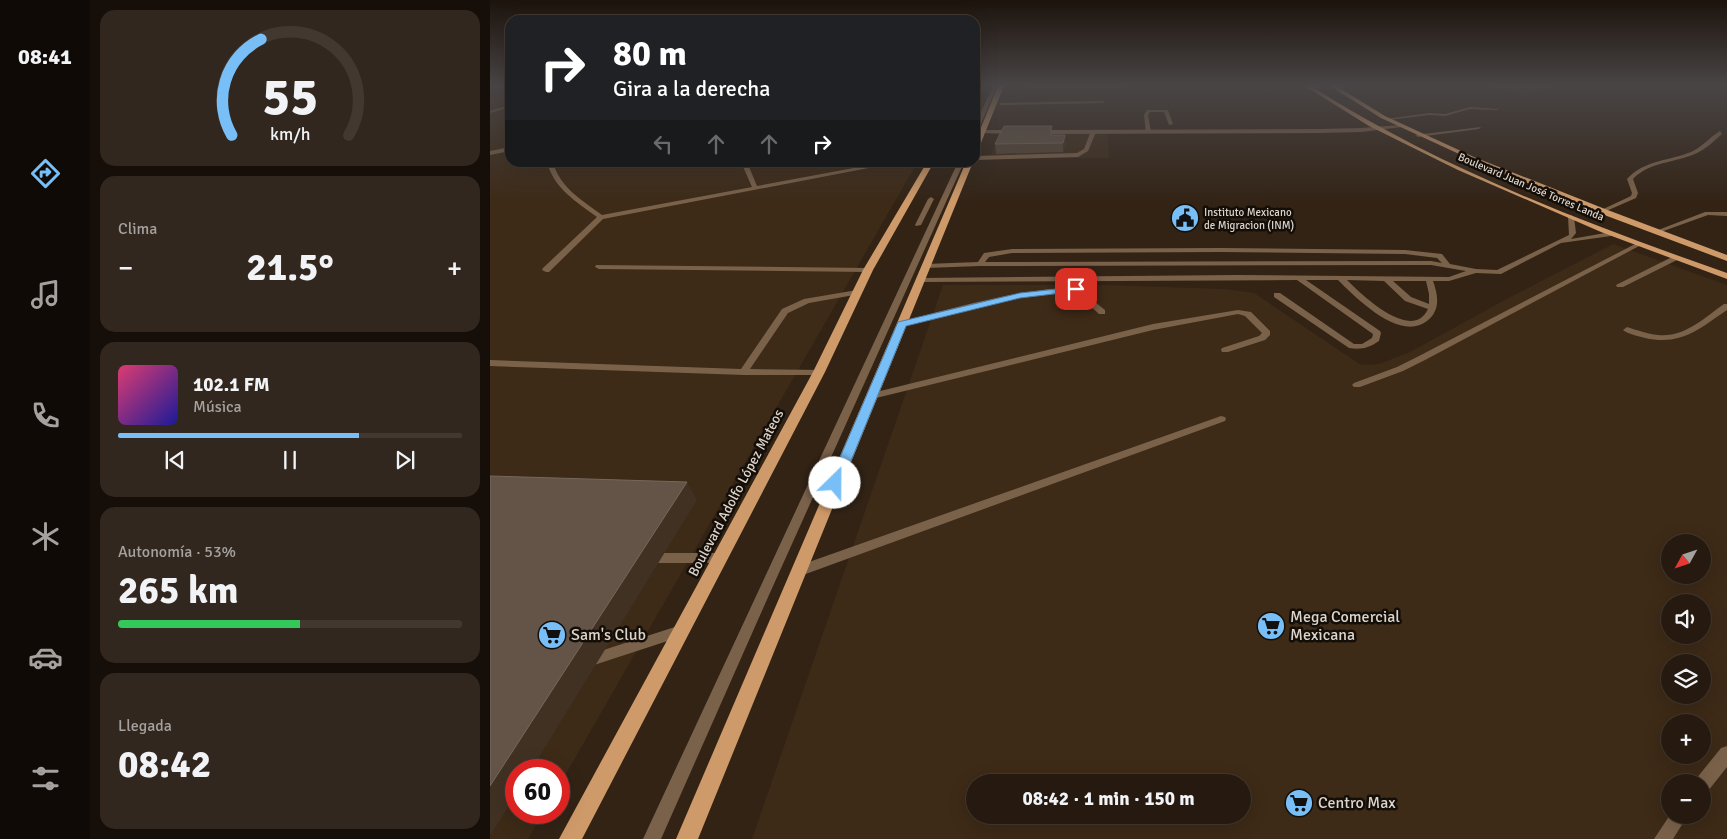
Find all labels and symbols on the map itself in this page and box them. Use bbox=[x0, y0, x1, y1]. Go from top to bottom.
street label: Boulevard Juan José Torres Landa bbox=[1456, 150, 1606, 224]
public building icon: Instituto Mexicano de Migracion (INM) bbox=[1170, 203, 1200, 233]
place label: Instituto Mexicano de Migracion (INM) bbox=[1204, 206, 1294, 232]
pin bbox=[1055, 268, 1097, 310]
street label: Boulevard Adolfo López Mateos bbox=[685, 407, 787, 579]
position arrow bbox=[808, 456, 860, 508]
north arrow bbox=[1661, 534, 1711, 584]
place label: Mega Comercial Mexicana bbox=[1290, 607, 1400, 645]
supermarket icon: Mega Comercial Mexicana bbox=[1256, 611, 1286, 641]
supermarket icon: Sam's Club bbox=[537, 620, 567, 650]
place label: Sam's Club bbox=[571, 625, 646, 645]
speed limit sign: 60 bbox=[505, 759, 570, 824]
supermarket icon: Centro Max bbox=[1284, 788, 1314, 818]
place label: Centro Max bbox=[1318, 793, 1396, 813]

